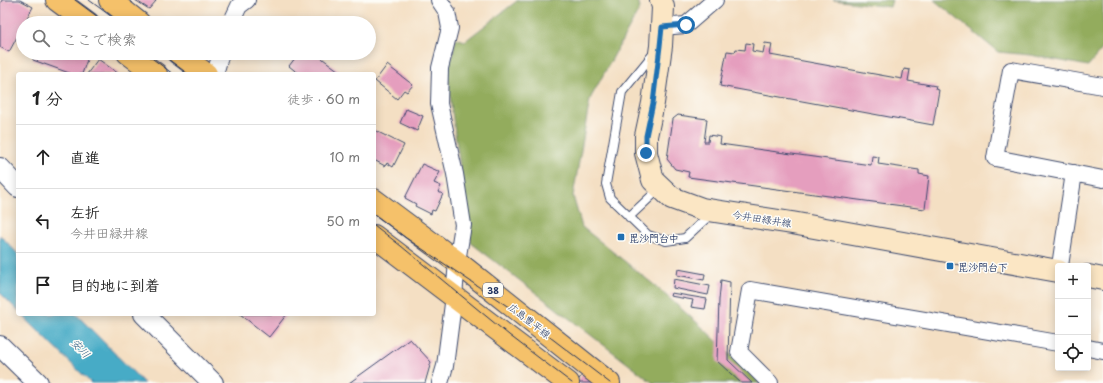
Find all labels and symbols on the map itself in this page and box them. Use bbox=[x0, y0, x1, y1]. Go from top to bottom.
route start bbox=[677, 16, 695, 34]
route end bbox=[637, 144, 655, 162]
street label: 今井田緑井線 bbox=[731, 206, 793, 230]
place label: 毘沙門台中 bbox=[629, 230, 679, 245]
marker: 毘沙門台中 bbox=[616, 232, 626, 242]
place label: 毘沙門台下 bbox=[958, 259, 1008, 274]
marker: 毘沙門台下 bbox=[945, 261, 955, 271]
road number: 38 bbox=[483, 283, 503, 297]
street label: 広島豊平線 bbox=[506, 299, 554, 341]
water label: 安川 bbox=[67, 334, 95, 362]

